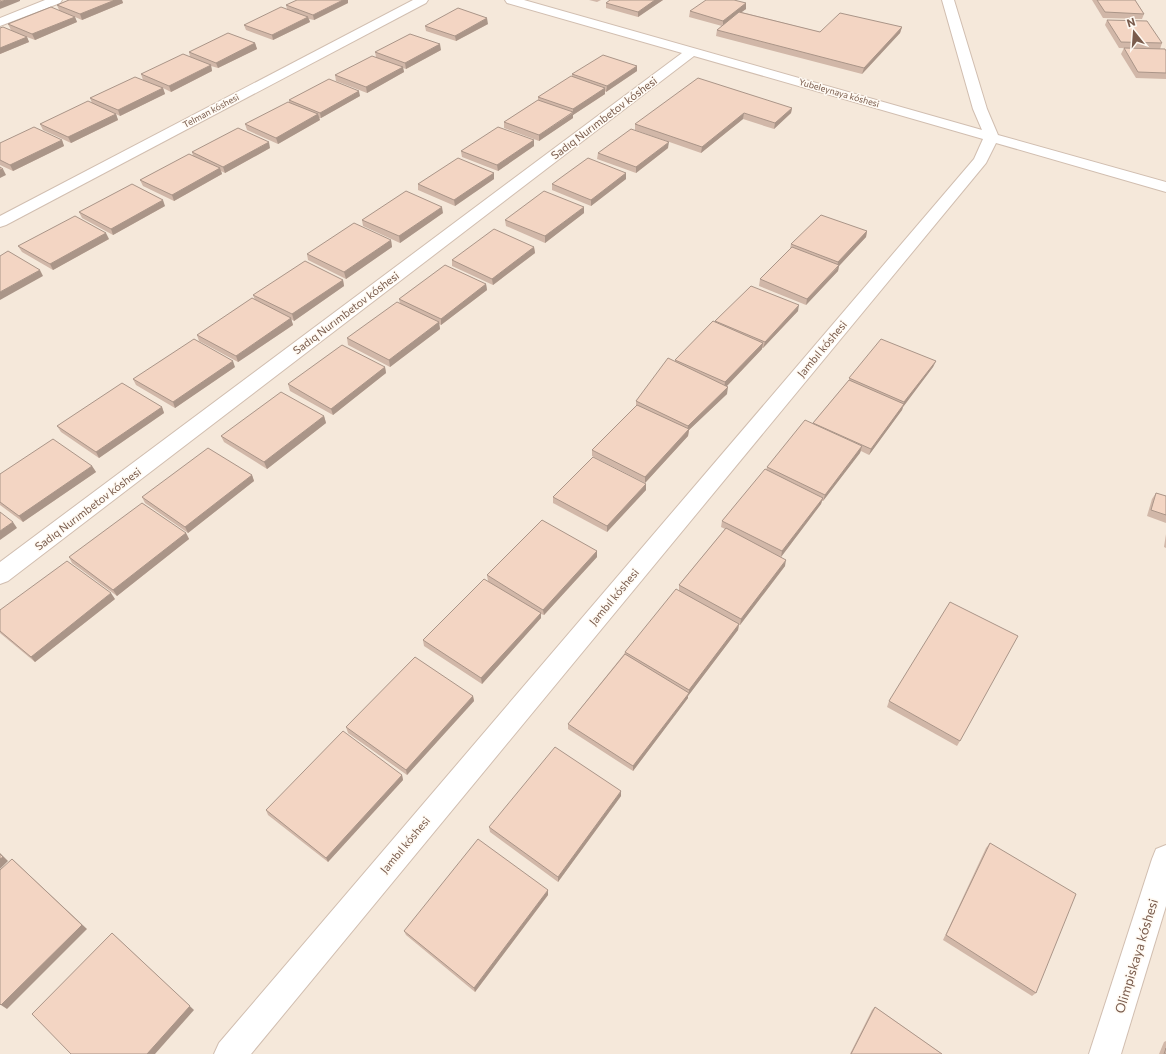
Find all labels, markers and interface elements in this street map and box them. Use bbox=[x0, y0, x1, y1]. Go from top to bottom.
north arrow bbox=[1114, 12, 1154, 52]
text: N bbox=[1125, 15, 1137, 29]
street label: Sadıq Nurımbetov kóshesi bbox=[548, 73, 659, 162]
street label: Yubeleynaya kóshesi bbox=[798, 76, 881, 109]
street label: Telman kóshesi bbox=[181, 91, 241, 130]
street label: Sadıq Nurımbetov kóshesi bbox=[290, 268, 401, 357]
street label: Jambıl kóshesi bbox=[794, 318, 850, 380]
street label: Sadıq Nurımbetov kóshesi bbox=[32, 464, 143, 553]
street label: Jambıl kóshesi bbox=[586, 566, 642, 628]
street label: Jambıl kóshesi bbox=[377, 814, 433, 876]
street label: Olimpiskaya kóshesi bbox=[1111, 897, 1161, 1015]

